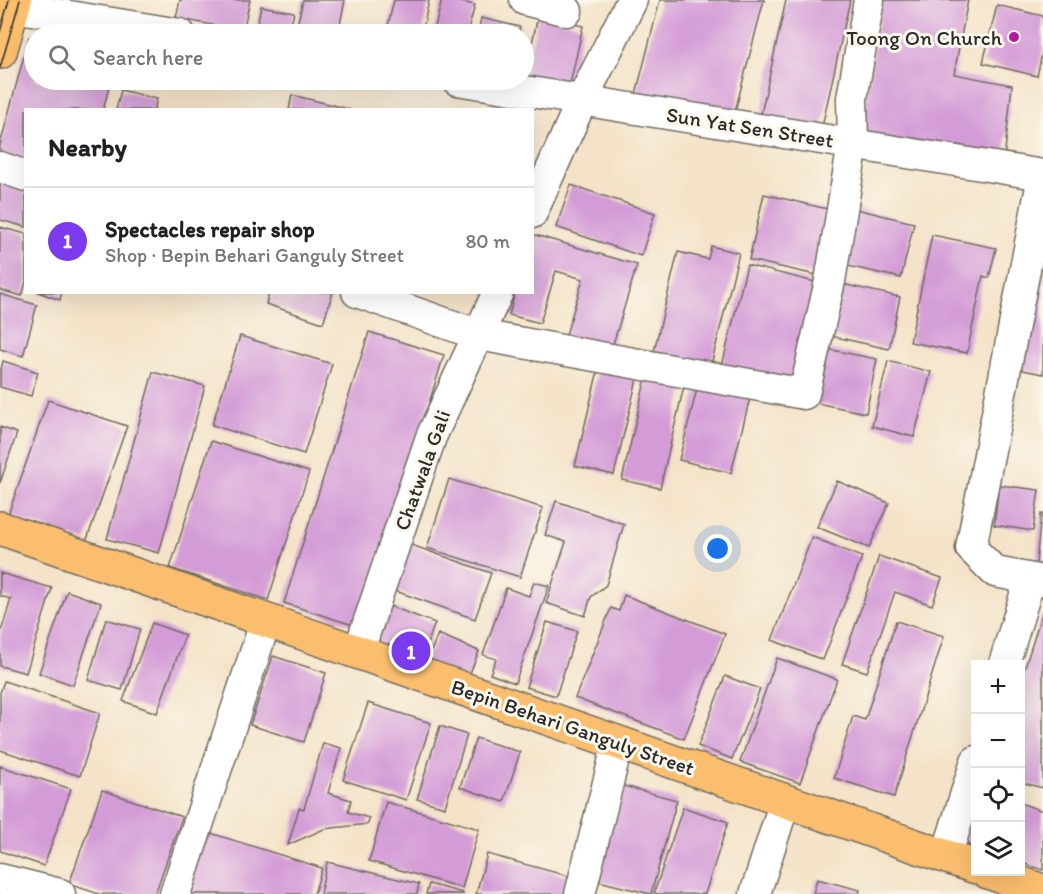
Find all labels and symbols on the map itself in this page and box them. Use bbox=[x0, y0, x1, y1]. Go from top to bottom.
place label: Toong On Church bbox=[846, 25, 1003, 50]
marker: Toong On Church bbox=[1007, 30, 1021, 44]
street label: Sun Yat Sen Street bbox=[665, 101, 835, 153]
street label: Chatwala Gali bbox=[389, 406, 455, 534]
your location bbox=[703, 534, 732, 563]
pin: 1 bbox=[392, 628, 430, 674]
street label: Bepin Behari Ganguly Street bbox=[448, 674, 698, 780]

